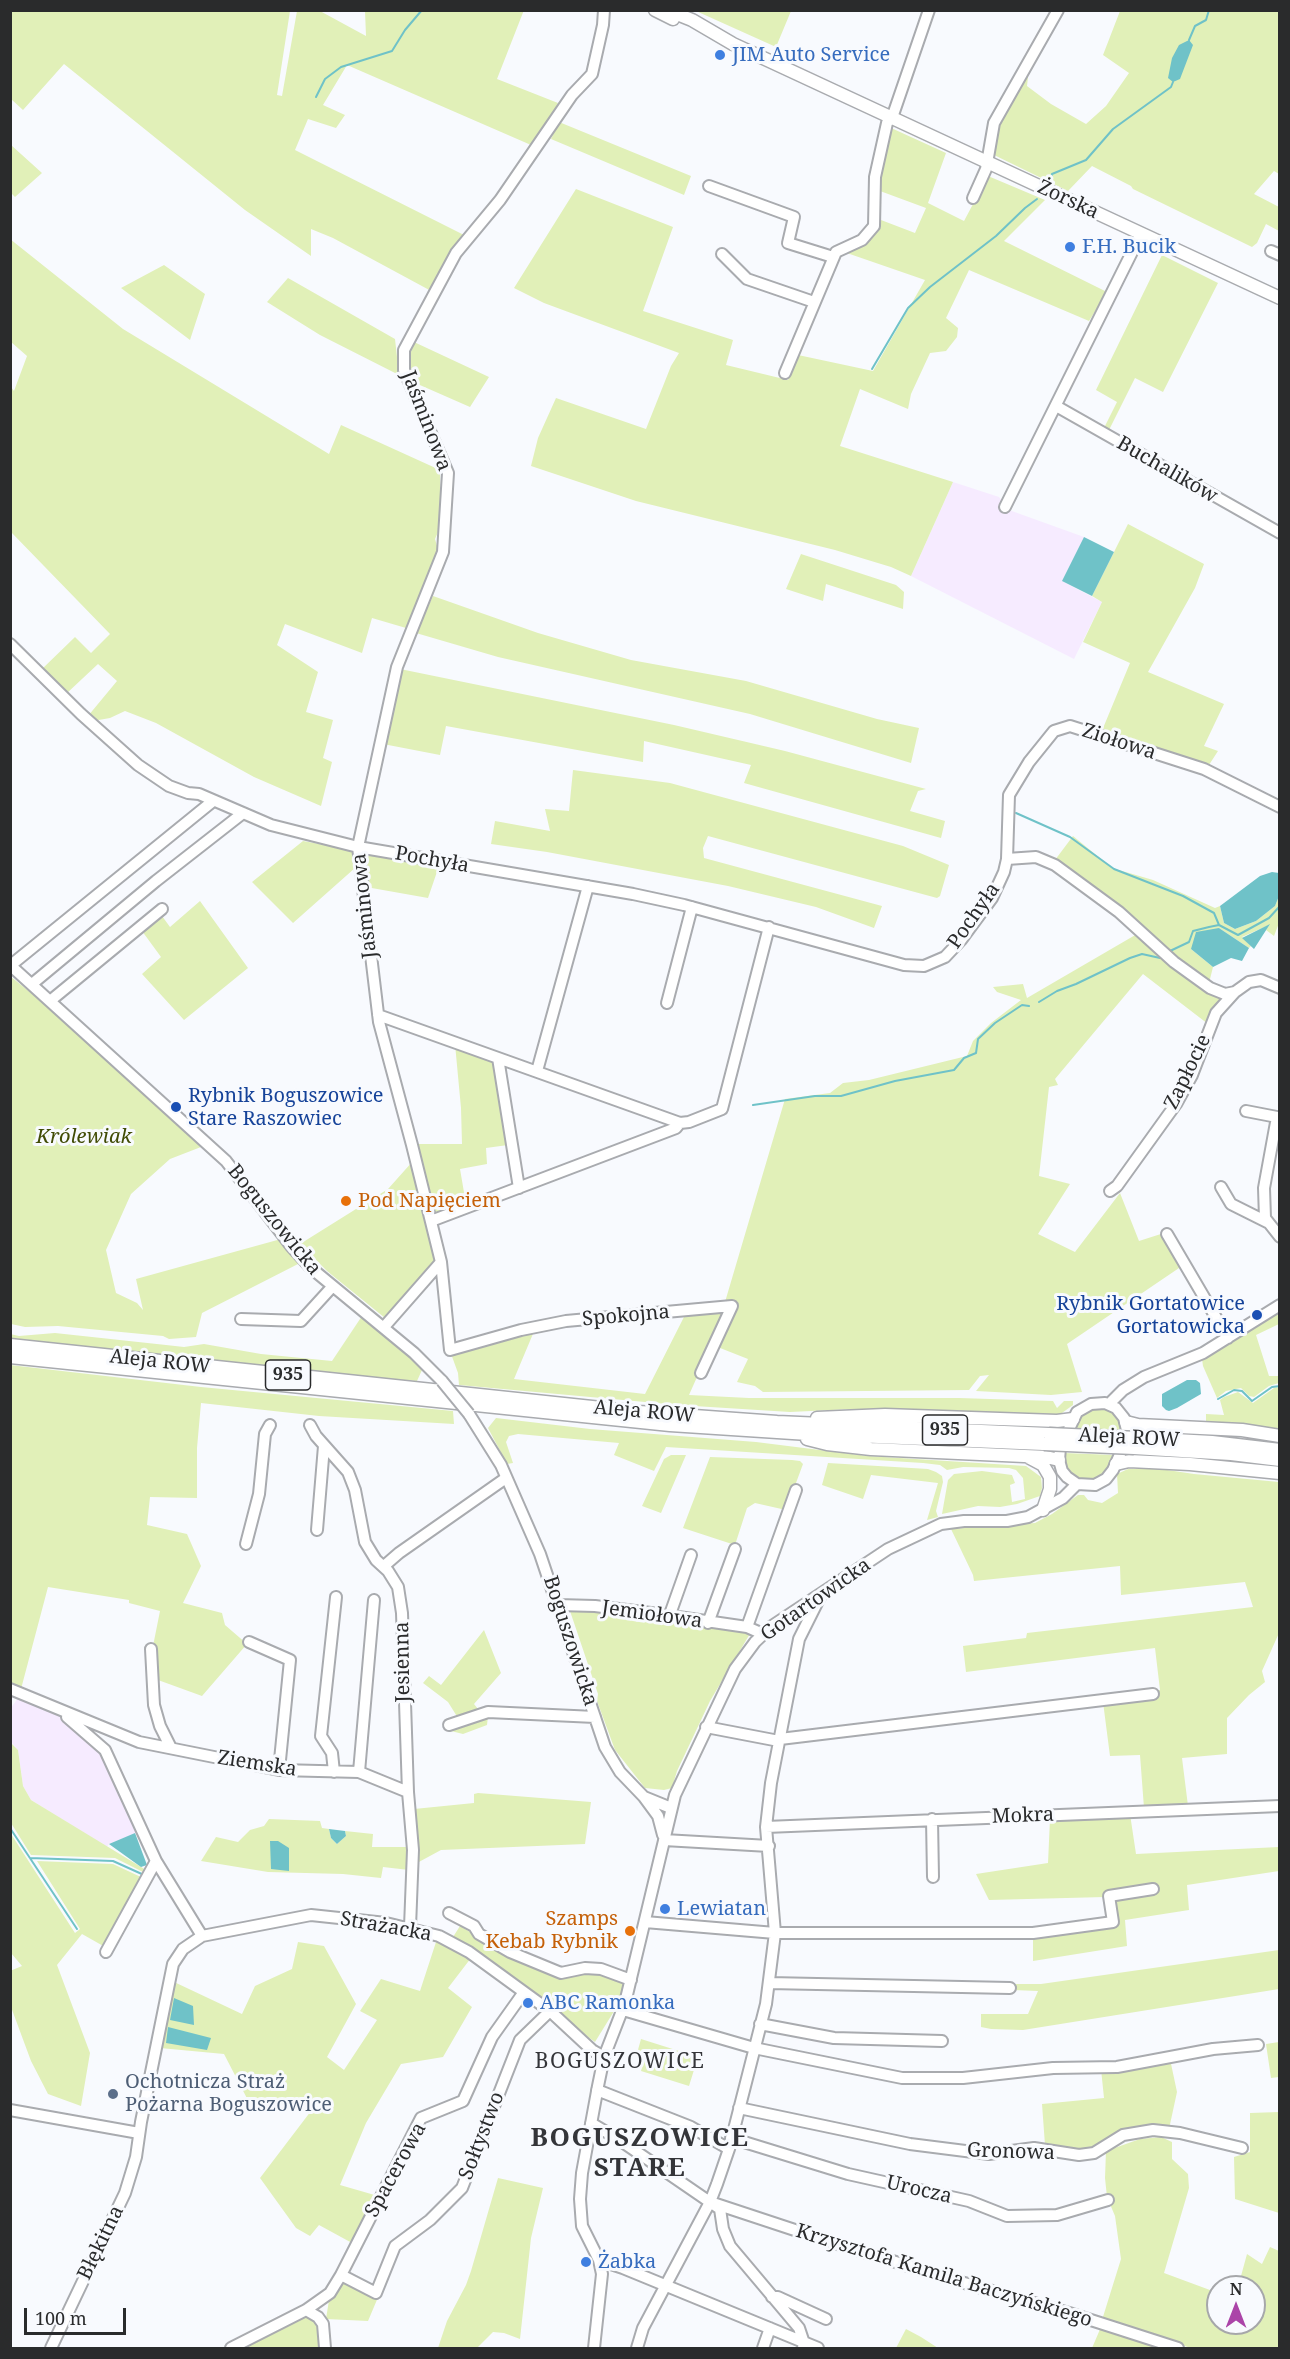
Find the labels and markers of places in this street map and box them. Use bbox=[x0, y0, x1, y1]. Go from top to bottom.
place label: JIM Auto Service bbox=[732, 43, 890, 67]
marker: JIM Auto Service bbox=[713, 48, 727, 62]
place label: F.H. Bucik bbox=[1082, 235, 1176, 259]
marker: F.H. Bucik bbox=[1063, 240, 1077, 254]
place label: Rybnik Boguszowice Stare Raszowiec bbox=[188, 1084, 384, 1131]
marker: Rybnik Boguszowice Stare Raszowiec bbox=[169, 1100, 183, 1114]
place label: Pod Napięciem bbox=[358, 1189, 501, 1213]
marker: Pod Napięciem bbox=[339, 1194, 353, 1208]
place label: Rybnik Gortatowice Gortatowicka bbox=[1056, 1292, 1245, 1339]
marker: Rybnik Gortatowice Gortatowicka bbox=[1250, 1308, 1264, 1322]
place label: Lewiatan bbox=[677, 1897, 766, 1921]
marker: Lewiatan bbox=[658, 1902, 672, 1916]
place label: Szamps Kebab Rybnik bbox=[485, 1907, 618, 1954]
marker: Szamps Kebab Rybnik bbox=[623, 1924, 637, 1938]
place label: ABC Ramonka bbox=[540, 1991, 675, 2015]
marker: ABC Ramonka bbox=[521, 1996, 535, 2010]
place label: Ochotnicza Straż Pożarna Boguszowice bbox=[125, 2070, 332, 2117]
marker: Ochotnicza Straż Pożarna Boguszowice bbox=[106, 2087, 120, 2101]
place label: Żabka bbox=[598, 2250, 656, 2274]
marker: Żabka bbox=[579, 2255, 593, 2269]

